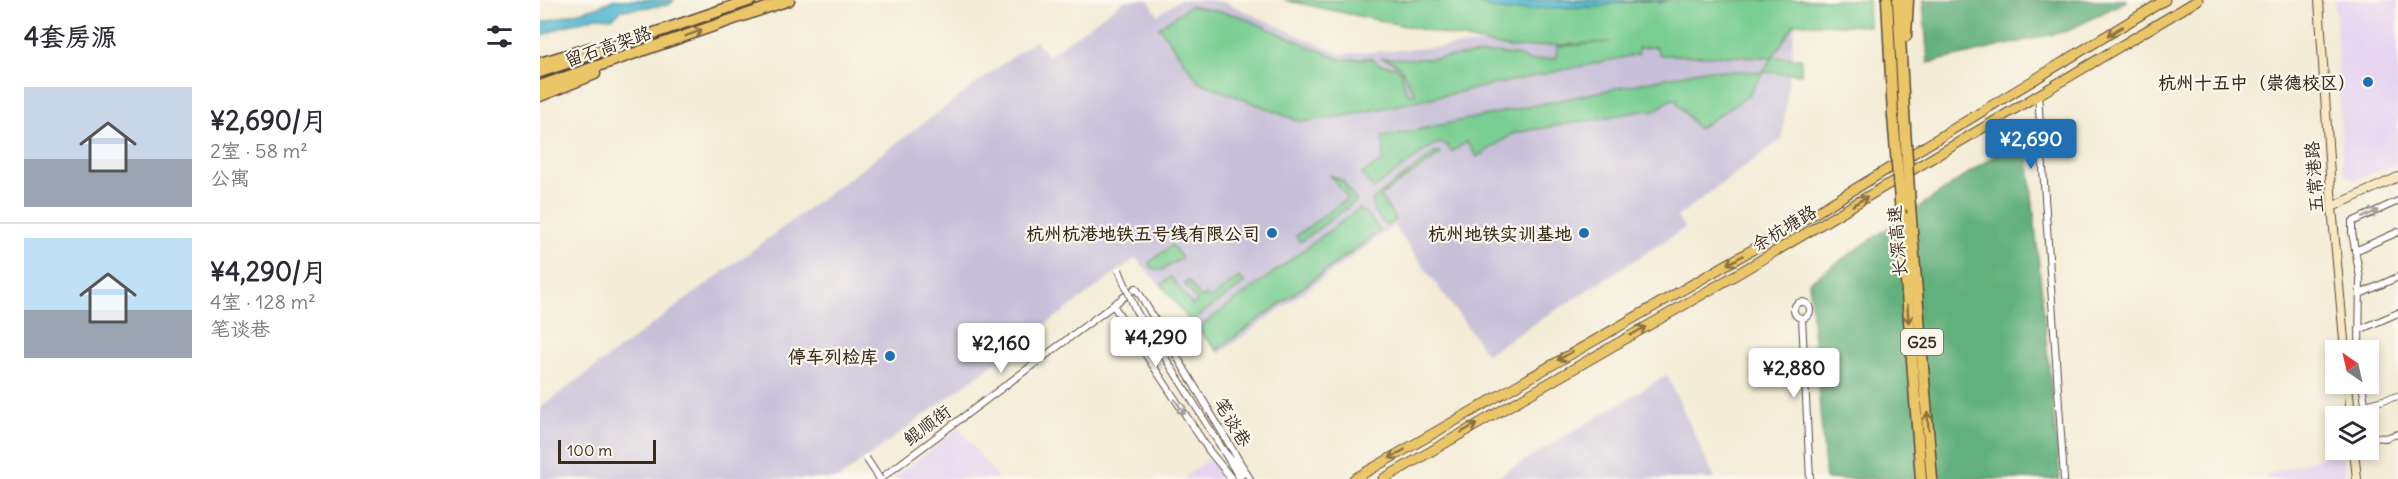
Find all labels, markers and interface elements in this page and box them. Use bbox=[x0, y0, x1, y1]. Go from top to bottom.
text: 4套房源 bbox=[24, 20, 117, 53]
icon: filters bbox=[483, 20, 516, 53]
street label: 留石高架路 bbox=[562, 20, 654, 72]
one-way arrow bbox=[2107, 25, 2124, 37]
one-way arrow bbox=[685, 26, 703, 37]
place label: 杭州十五中（崇德校区） bbox=[2158, 71, 2356, 94]
marker: 杭州十五中（崇德校区） bbox=[2361, 75, 2375, 89]
text: ¥2,690/月 bbox=[210, 104, 327, 137]
icon: home bbox=[72, 111, 144, 183]
pin: ¥2,690 bbox=[1982, 119, 2080, 170]
text: ¥2,690 bbox=[1999, 126, 2063, 151]
text: 2室 · 58 m² bbox=[210, 138, 308, 163]
street label: 五常港路 bbox=[2300, 140, 2328, 214]
text: 公寓 bbox=[210, 165, 250, 190]
one-way arrow bbox=[1851, 195, 1868, 207]
street label: 余杭塘路 bbox=[1747, 200, 1821, 256]
street label: 长深高速 bbox=[1882, 204, 1912, 278]
one-way arrow bbox=[2360, 207, 2378, 219]
place label: 杭州杭港地铁五号线有限公司 bbox=[1026, 222, 1260, 245]
place label: 杭州地铁实训基地 bbox=[1428, 222, 1572, 245]
marker: 杭州杭港地铁五号线有限公司 bbox=[1265, 226, 1279, 240]
marker: 杭州地铁实训基地 bbox=[1577, 226, 1591, 240]
one-way arrow bbox=[1727, 254, 1744, 266]
text: ¥4,290/月 bbox=[210, 255, 327, 288]
icon: home bbox=[72, 262, 144, 334]
text: 4室 · 128 m² bbox=[210, 289, 316, 314]
one-way arrow bbox=[1903, 304, 1914, 324]
text: 笔谈巷 bbox=[210, 316, 270, 341]
pin: ¥4,290 bbox=[1107, 317, 1205, 368]
pin: ¥2,160 bbox=[952, 323, 1050, 374]
text: ¥4,290 bbox=[1124, 324, 1188, 349]
one-way arrow bbox=[1629, 324, 1646, 336]
road number: G25 bbox=[1901, 329, 1943, 355]
text: ¥2,160 bbox=[972, 330, 1030, 355]
north arrow bbox=[2325, 340, 2379, 394]
map controls bbox=[2325, 340, 2379, 460]
place label: 停车列检库 bbox=[788, 345, 878, 368]
pin: ¥2,880 bbox=[1745, 348, 1843, 399]
marker: 停车列检库 bbox=[883, 349, 897, 363]
one-way arrow bbox=[1557, 351, 1574, 363]
text: ¥2,880 bbox=[1762, 355, 1826, 380]
street label: 笔谈巷 bbox=[1209, 393, 1257, 451]
one-way arrow bbox=[1174, 398, 1186, 414]
street label: 鲲顺街 bbox=[899, 400, 955, 450]
button: layers bbox=[2325, 406, 2379, 460]
one-way arrow bbox=[1922, 411, 1933, 431]
one-way arrow bbox=[1460, 422, 1477, 434]
scale bar bbox=[558, 437, 656, 464]
text: 100 m bbox=[567, 440, 612, 460]
one-way arrow bbox=[1389, 449, 1406, 461]

